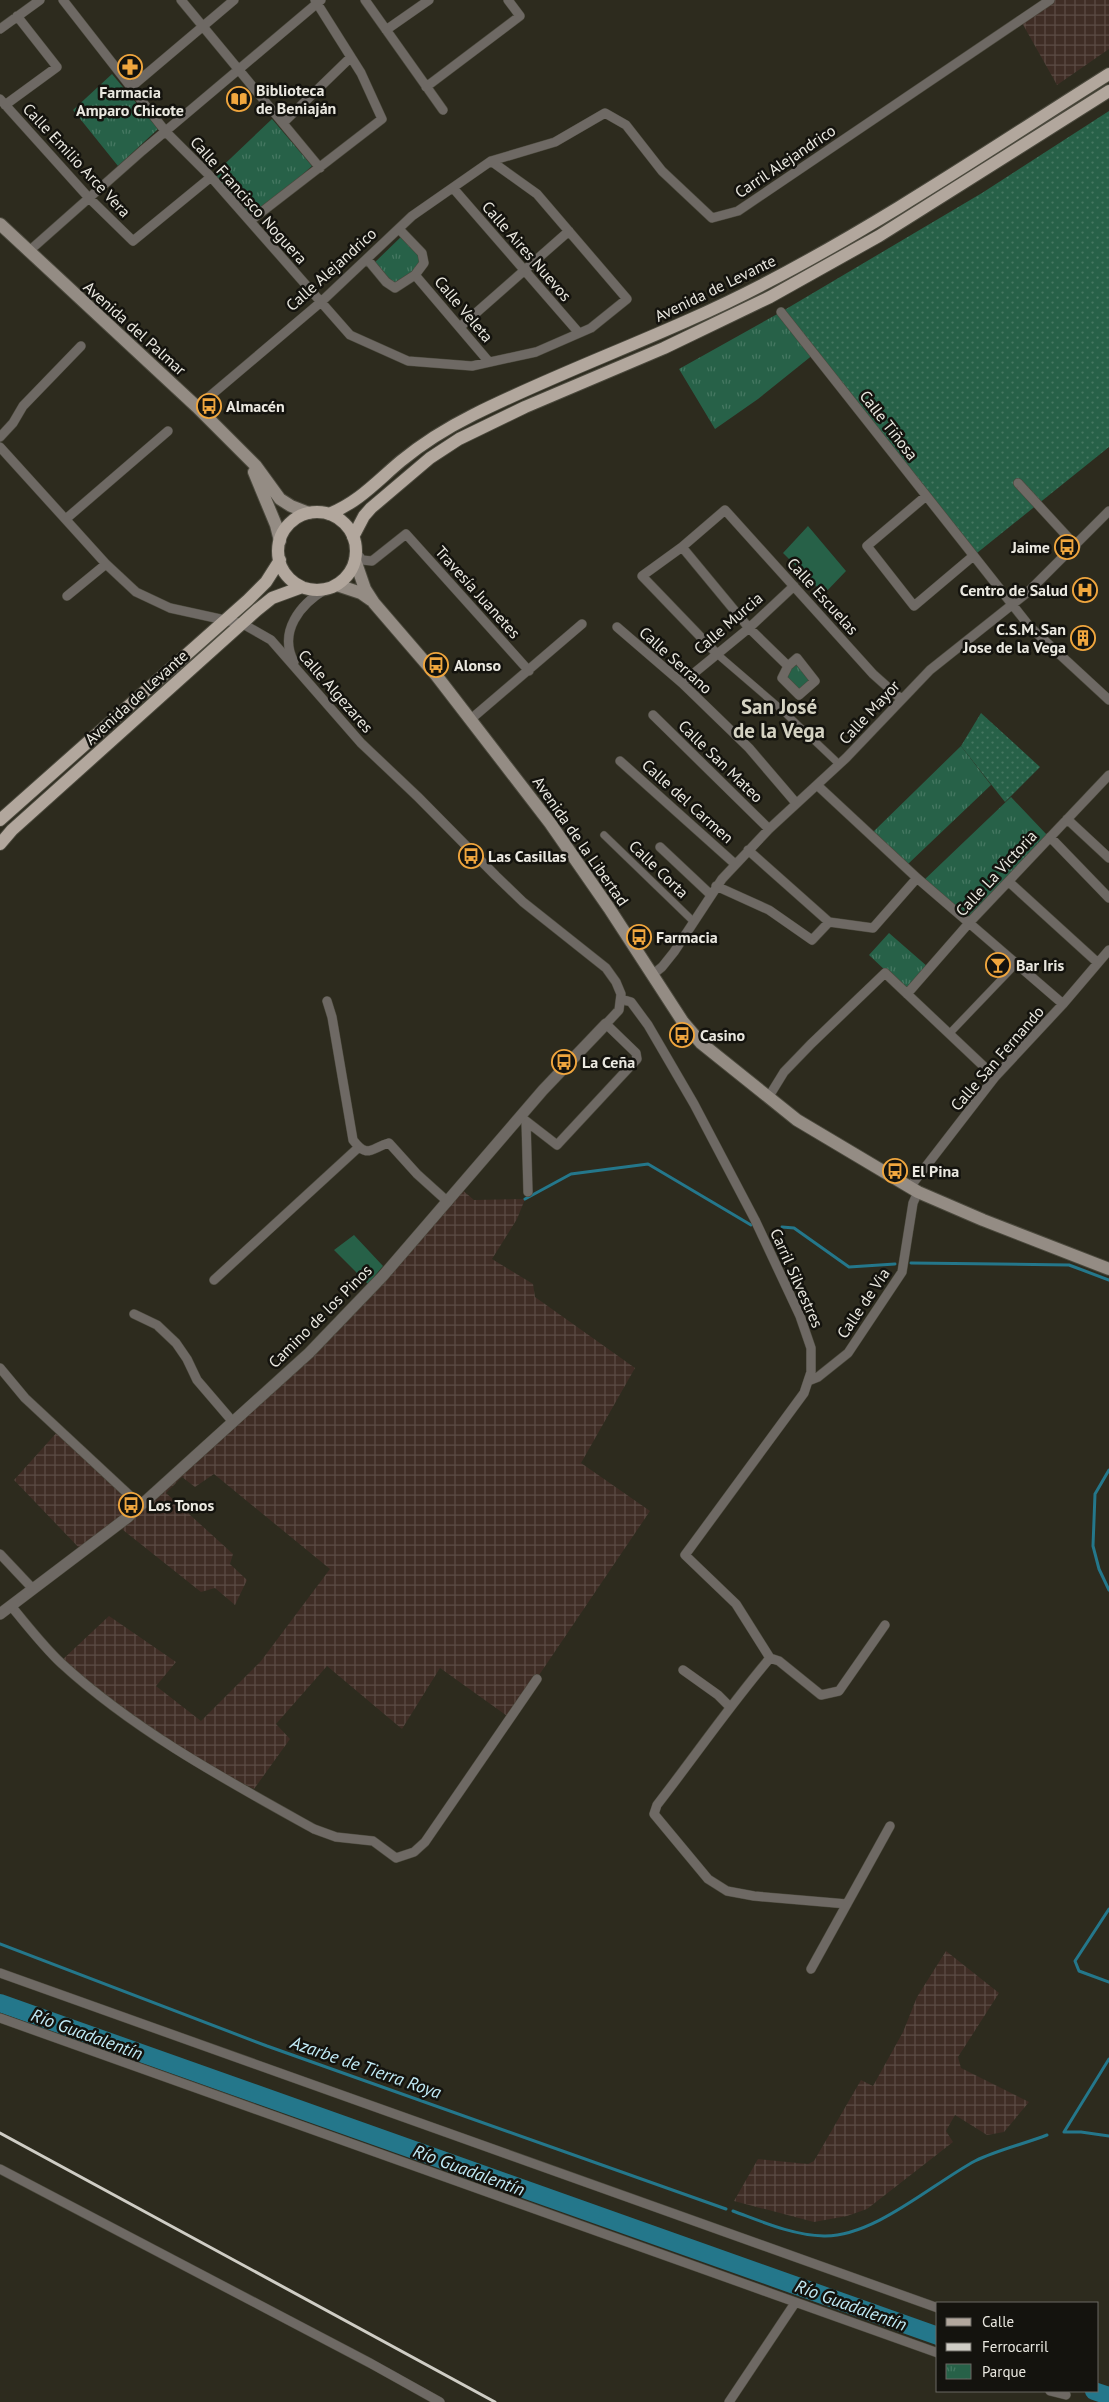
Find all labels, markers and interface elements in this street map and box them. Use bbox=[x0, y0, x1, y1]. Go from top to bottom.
pharmacy icon: Farmacia Amparo Chicote bbox=[117, 54, 143, 80]
place label: Biblioteca de Beniaján bbox=[256, 80, 336, 118]
place label: Farmacia Amparo Chicote bbox=[76, 82, 184, 120]
library icon: Biblioteca de Beniaján bbox=[226, 86, 252, 112]
street label: Calle Emilio Arce Vera bbox=[19, 99, 135, 221]
street label: Carril Alejandrico bbox=[731, 120, 839, 202]
street label: Calle Francisco Noguera bbox=[186, 132, 312, 268]
street label: Calle Aires Nuevos bbox=[478, 197, 576, 305]
street label: Calle Alejandrico bbox=[282, 223, 380, 315]
street label: Avenida de Levante bbox=[651, 250, 779, 326]
street label: Calle Veleta bbox=[430, 272, 498, 346]
street label: Avenida del Palmar bbox=[79, 277, 191, 380]
street label: Calle Tiñosa bbox=[856, 386, 922, 464]
bus stop icon: Almacén bbox=[196, 393, 222, 419]
place label: Almacén bbox=[226, 396, 285, 416]
bus stop icon: Jaime bbox=[1054, 534, 1080, 560]
place label: Jaime bbox=[1010, 537, 1050, 557]
street label: Travesía Juanetes bbox=[431, 542, 525, 643]
street label: Calle Escuelas bbox=[783, 553, 863, 639]
hospital icon: Centro de Salud bbox=[1072, 577, 1098, 603]
place label: Centro de Salud bbox=[960, 580, 1068, 600]
street label: Calle Murcia bbox=[689, 588, 767, 658]
place label: C.S.M. San Jose de la Vega bbox=[962, 619, 1066, 657]
street label: Calle Serrano bbox=[635, 622, 717, 698]
building icon: C.S.M. San Jose de la Vega bbox=[1070, 625, 1096, 651]
street label: Avenida de Levante bbox=[80, 645, 192, 749]
street label: Calle Algezares bbox=[294, 645, 378, 737]
bus stop icon: Alonso bbox=[423, 652, 449, 678]
place label: Alonso bbox=[454, 655, 501, 675]
street label: Calle Mayor bbox=[834, 675, 904, 748]
district label: San José de la Vega bbox=[733, 693, 825, 744]
street label: Calle San Mateo bbox=[674, 715, 768, 807]
street label: Calle del Carmen bbox=[638, 755, 738, 847]
street label: Avenida de la Libertad bbox=[529, 772, 633, 910]
street label: Calle La Victoria bbox=[951, 826, 1041, 920]
street label: Calle Corta bbox=[625, 836, 693, 902]
bus stop icon: Las Casillas bbox=[458, 843, 484, 869]
place label: Las Casillas bbox=[488, 846, 567, 866]
bus stop icon: Farmacia bbox=[626, 924, 652, 950]
place label: Farmacia bbox=[656, 927, 718, 947]
bar icon: Bar Iris bbox=[985, 952, 1011, 978]
place label: Bar Iris bbox=[1016, 955, 1065, 975]
street label: Calle San Fernando bbox=[946, 1001, 1048, 1115]
bus stop icon: Casino bbox=[669, 1022, 695, 1048]
place label: Casino bbox=[700, 1025, 745, 1045]
bus stop icon: La Ceña bbox=[551, 1049, 577, 1075]
place label: La Ceña bbox=[582, 1052, 635, 1072]
bus stop icon: El Pina bbox=[882, 1158, 908, 1184]
place label: El Pina bbox=[912, 1161, 959, 1181]
street label: Carril Silvestres bbox=[766, 1225, 828, 1331]
street label: Camino de los Pinos bbox=[264, 1260, 376, 1372]
street label: Calle de Via bbox=[832, 1264, 894, 1342]
bus stop icon: Los Tonos bbox=[118, 1492, 144, 1518]
place label: Los Tonos bbox=[148, 1495, 214, 1515]
water label: Río Guadalentín bbox=[28, 2003, 146, 2065]
water label: Azarbe de Tierra Roya bbox=[287, 2030, 445, 2104]
water label: Río Guadalentín bbox=[410, 2139, 528, 2201]
water label: Río Guadalentín bbox=[792, 2274, 910, 2336]
legend bbox=[936, 2302, 1099, 2392]
text: Calle bbox=[982, 2312, 1014, 2331]
text: Ferrocarril bbox=[982, 2337, 1049, 2356]
text: Parque bbox=[982, 2362, 1026, 2381]

